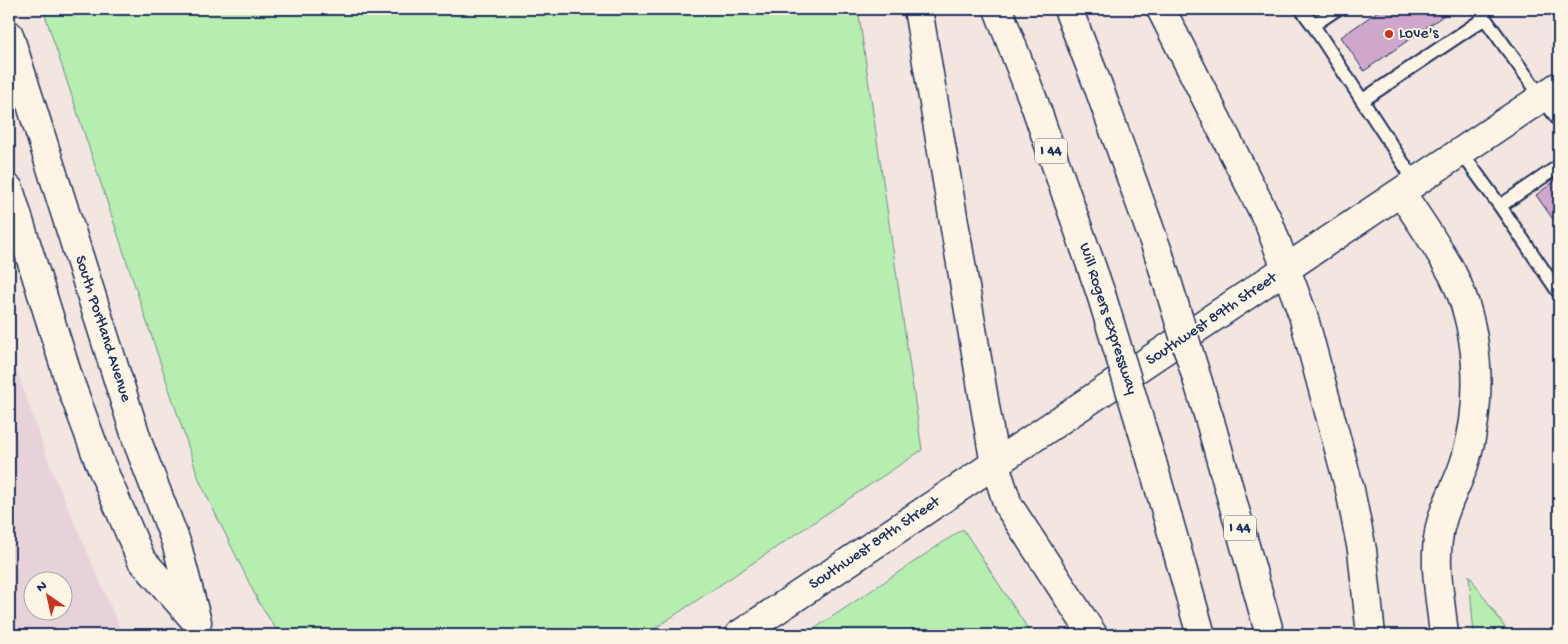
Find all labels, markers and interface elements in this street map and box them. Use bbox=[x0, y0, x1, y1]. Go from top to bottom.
place label: Love's bbox=[1399, 25, 1440, 44]
marker: Love's bbox=[1383, 28, 1395, 40]
road number: I 44 bbox=[1035, 138, 1067, 164]
street label: Will Rogers Expressway bbox=[1073, 241, 1141, 397]
street label: South Portland Avenue bbox=[69, 253, 135, 405]
street label: Southwest 89th Street bbox=[1143, 268, 1282, 371]
street label: Southwest 89th Street bbox=[806, 492, 945, 595]
road number: I 44 bbox=[1224, 516, 1256, 540]
north arrow bbox=[22, 572, 72, 622]
text: N bbox=[34, 578, 51, 597]

